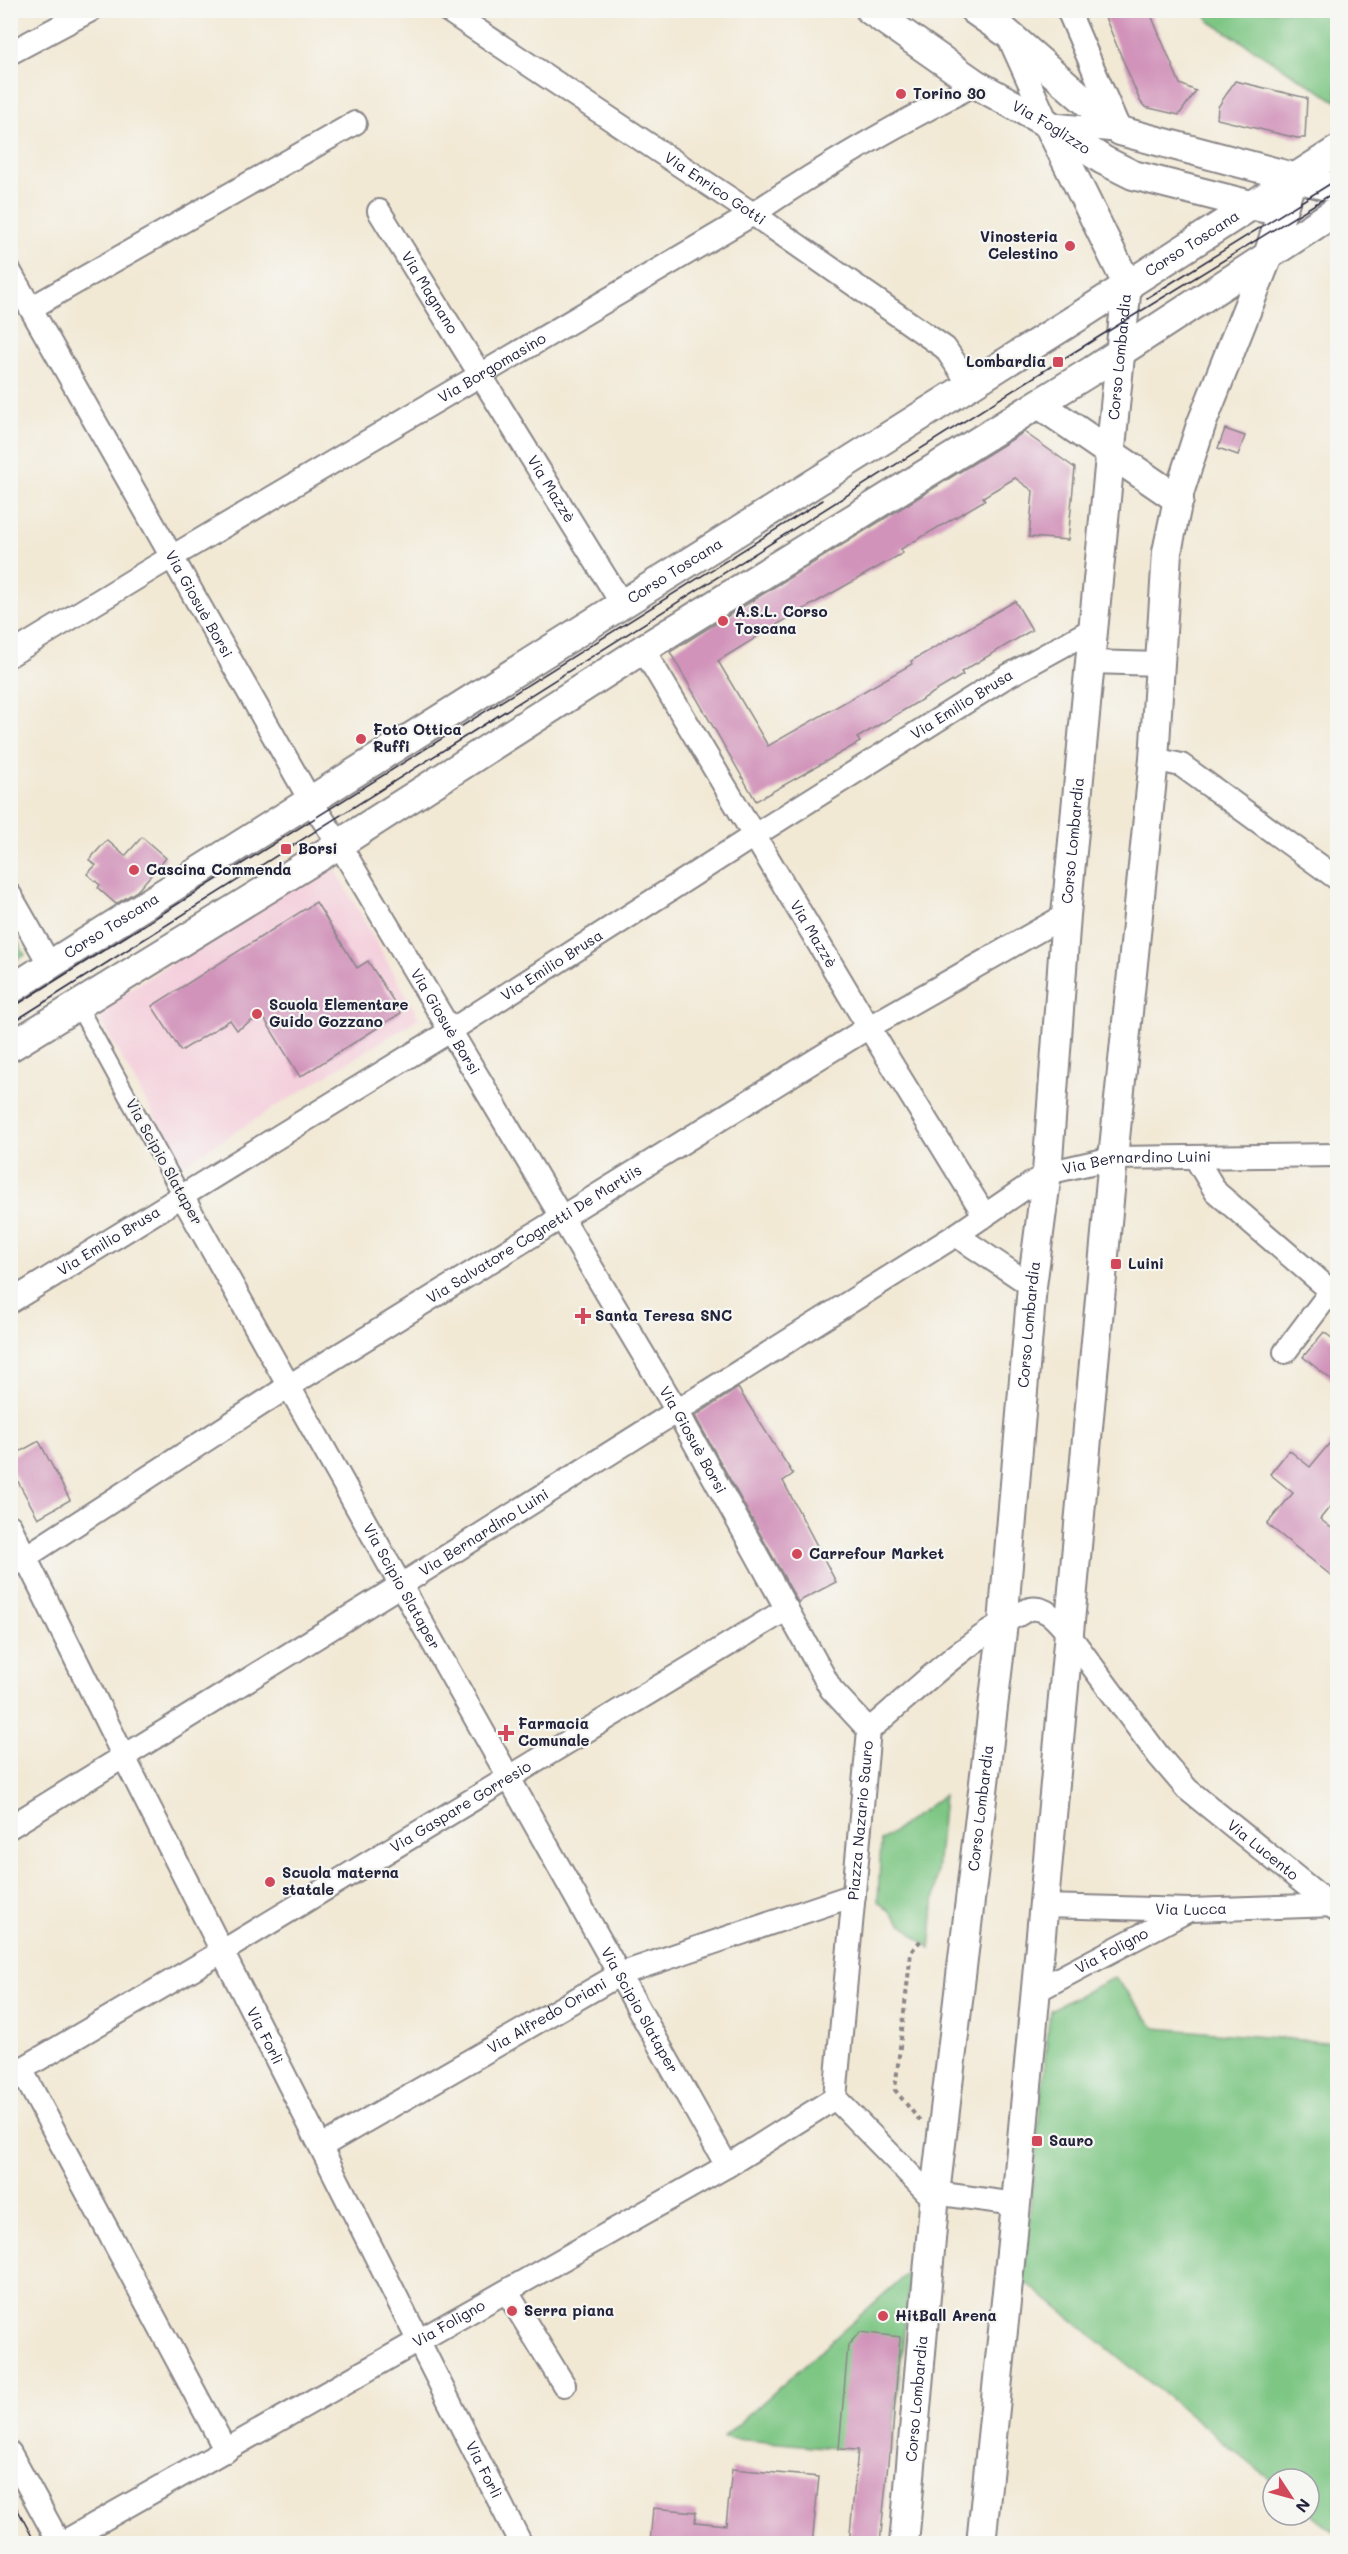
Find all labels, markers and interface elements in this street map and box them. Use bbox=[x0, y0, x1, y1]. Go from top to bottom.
place label: Torino 30 bbox=[913, 83, 986, 103]
marker: Torino 30 bbox=[894, 87, 908, 101]
street label: Via Foglizzo bbox=[1009, 95, 1095, 158]
street label: Via Enrico Gotti bbox=[661, 147, 770, 229]
street label: Corso Toscana bbox=[1140, 205, 1243, 281]
place label: Vinosteria Celestino bbox=[980, 226, 1058, 263]
marker: Vinosteria Celestino bbox=[1063, 239, 1077, 253]
street label: Via Magnano bbox=[397, 247, 463, 337]
street label: Corso Lombardia bbox=[1103, 293, 1135, 421]
street label: Via Borgomasino bbox=[434, 327, 549, 407]
place label: Lombardia bbox=[966, 351, 1046, 371]
marker: Lombardia bbox=[1051, 355, 1065, 369]
street label: Via Mazzè bbox=[523, 451, 580, 526]
street label: Corso Toscana bbox=[623, 533, 726, 608]
street label: Via Giosuè Borsi bbox=[161, 546, 238, 661]
place label: A.S.L. Corso Toscana bbox=[735, 601, 828, 638]
marker: A.S.L. Corso Toscana bbox=[716, 614, 730, 628]
street label: Via Emilio Brusa bbox=[906, 664, 1016, 743]
place label: Foto Ottica Ruffi bbox=[373, 719, 462, 756]
marker: Foto Ottica Ruffi bbox=[354, 732, 368, 746]
street label: Corso Lombardia bbox=[1056, 776, 1088, 905]
place label: Borsi bbox=[298, 838, 338, 858]
marker: Borsi bbox=[279, 842, 293, 856]
place label: Cascina Commenda bbox=[146, 859, 291, 879]
marker: Cascina Commenda bbox=[127, 863, 141, 877]
street label: Corso Toscana bbox=[60, 888, 162, 963]
street label: Via Mazzè bbox=[786, 896, 842, 971]
street label: Via Emilio Brusa bbox=[497, 924, 606, 1005]
street label: Via Giosuè Borsi bbox=[406, 965, 485, 1078]
place label: Scuola Elementare Guido Gozzano bbox=[269, 994, 408, 1031]
marker: Scuola Elementare Guido Gozzano bbox=[250, 1007, 264, 1021]
street label: Via Scipio Slataper bbox=[122, 1095, 208, 1228]
street label: Via Bernardino Luini bbox=[1060, 1146, 1211, 1178]
street label: Via Salvatore Cognetti De Martiis bbox=[422, 1159, 645, 1307]
street label: Via Emilio Brusa bbox=[53, 1201, 163, 1280]
place label: Luini bbox=[1128, 1253, 1164, 1273]
marker: Luini bbox=[1109, 1257, 1123, 1271]
street label: Corso Lombardia bbox=[1012, 1260, 1044, 1388]
place label: Santa Teresa SNC bbox=[595, 1305, 732, 1325]
marker: Santa Teresa SNC bbox=[576, 1309, 590, 1323]
street label: Via Giosuè Borsi bbox=[655, 1382, 732, 1497]
street label: Via Bernardino Luini bbox=[415, 1483, 552, 1580]
street label: Via Scipio Slataper bbox=[359, 1519, 446, 1653]
place label: Carrefour Market bbox=[809, 1543, 944, 1563]
marker: Carrefour Market bbox=[790, 1547, 804, 1561]
place label: Farmacia Comunale bbox=[518, 1713, 590, 1750]
marker: Farmacia Comunale bbox=[499, 1726, 513, 1740]
street label: Piazza Nazario Sauro bbox=[842, 1740, 877, 1901]
street label: Corso Lombardia bbox=[963, 1744, 997, 1872]
street label: Via Gaspare Gorresio bbox=[386, 1755, 535, 1856]
street label: Via Lucento bbox=[1223, 1814, 1303, 1884]
place label: Scuola materna statale bbox=[282, 1862, 399, 1899]
marker: Scuola materna statale bbox=[263, 1875, 277, 1889]
street label: Via Lucca bbox=[1155, 1898, 1227, 1919]
street label: Via Foligno bbox=[1071, 1922, 1151, 1978]
street label: Via Scipio Slataper bbox=[597, 1943, 684, 2076]
street label: Via Alfredo Oriani bbox=[483, 1973, 610, 2058]
street label: Via Forlì bbox=[243, 2003, 288, 2068]
place label: Sauro bbox=[1049, 2130, 1093, 2150]
marker: Sauro bbox=[1030, 2134, 1044, 2148]
street label: Via Foligno bbox=[409, 2294, 488, 2351]
place label: Serra piana bbox=[524, 2300, 614, 2320]
marker: Serra piana bbox=[505, 2304, 519, 2318]
place label: HitBall Arena bbox=[895, 2305, 997, 2325]
marker: HitBall Arena bbox=[876, 2309, 890, 2323]
street label: Corso Lombardia bbox=[900, 2334, 931, 2463]
street label: Via Forlì bbox=[462, 2437, 507, 2501]
north arrow bbox=[1261, 2467, 1321, 2527]
text: N bbox=[1291, 2495, 1316, 2517]

